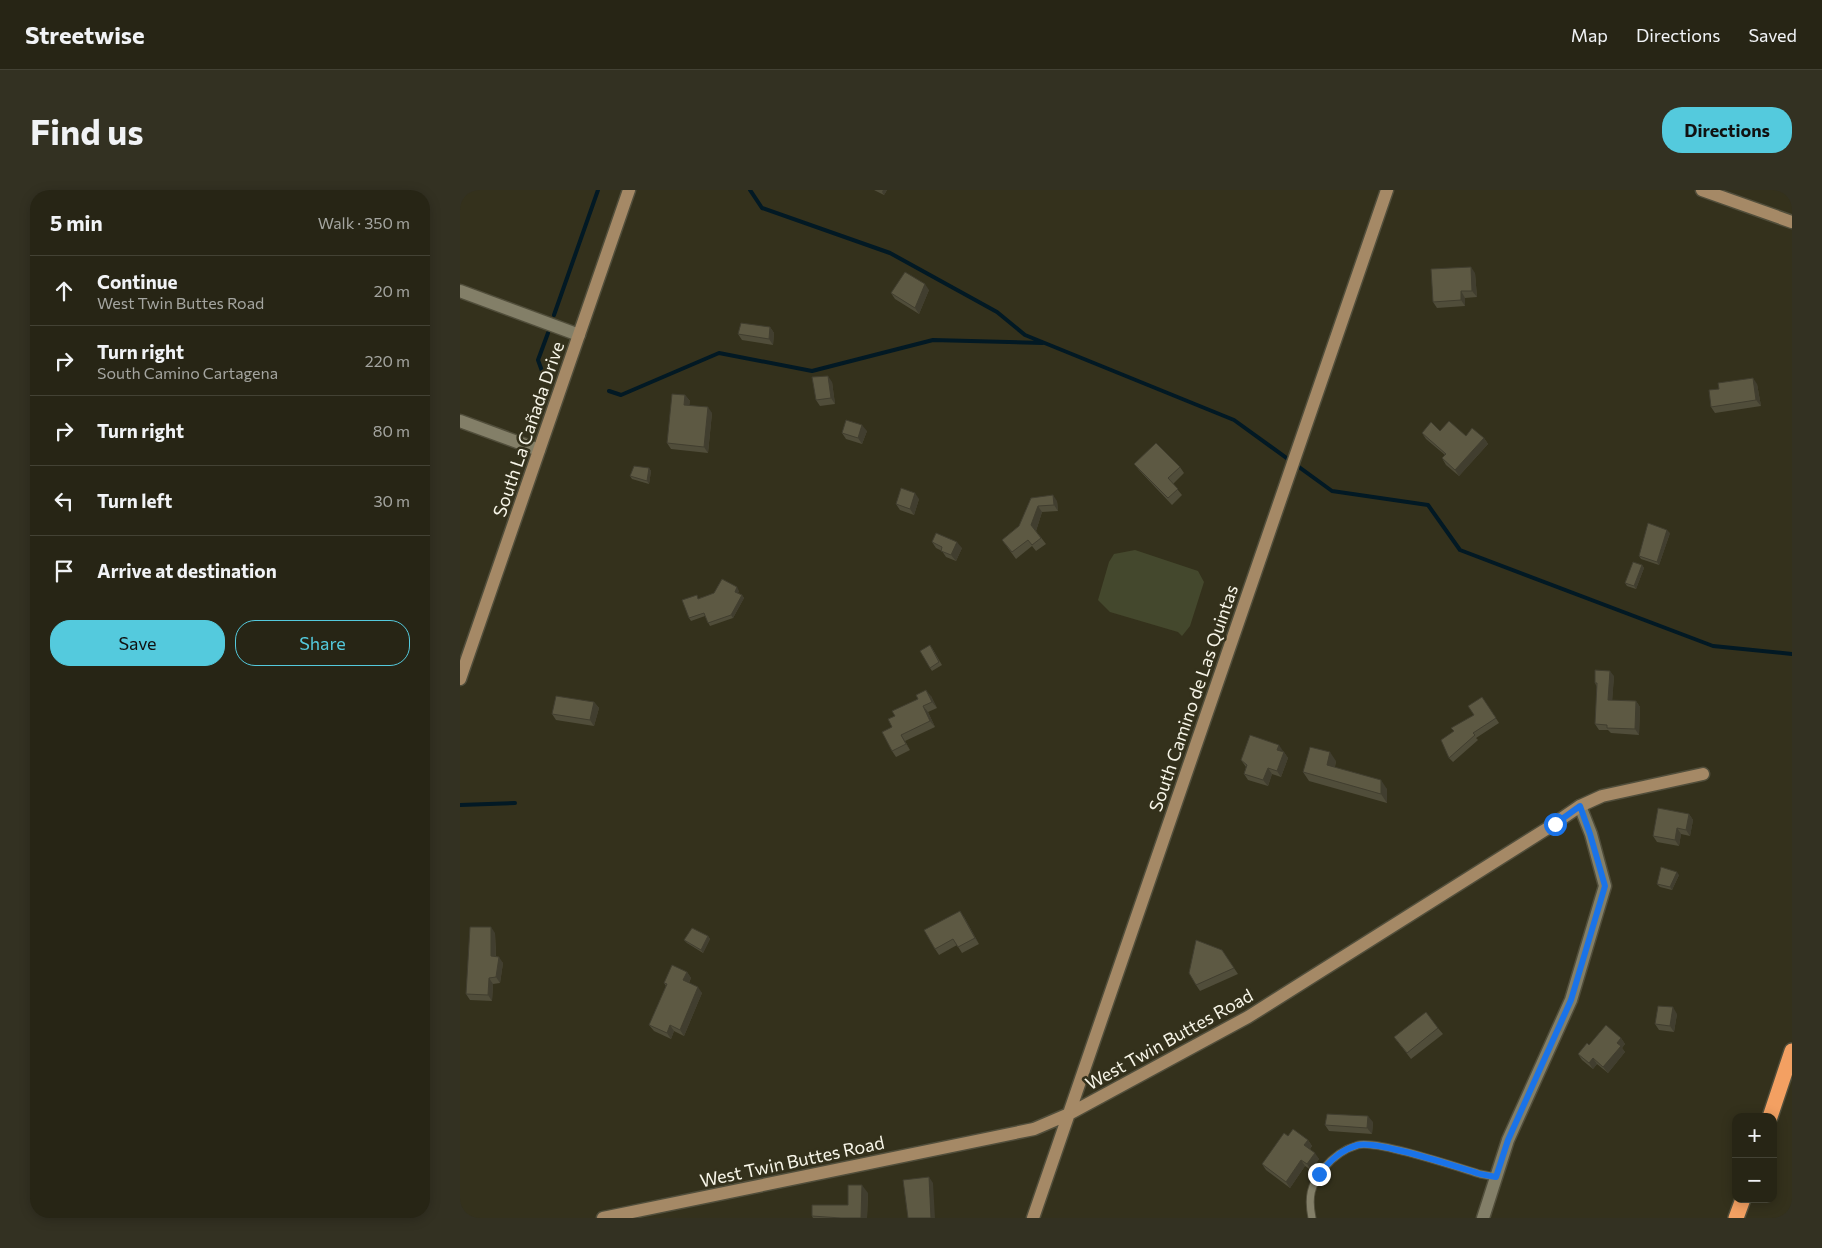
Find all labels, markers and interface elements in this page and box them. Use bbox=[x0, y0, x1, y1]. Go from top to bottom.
text: Streetwise bbox=[25, 20, 145, 49]
text: Map bbox=[1571, 24, 1608, 46]
text: Directions bbox=[1636, 24, 1720, 46]
text: Saved bbox=[1748, 24, 1797, 46]
button: Directions bbox=[1662, 107, 1792, 153]
text: Find us bbox=[30, 109, 144, 152]
text: 5 min bbox=[50, 210, 103, 235]
text: Walk · 350 m bbox=[318, 213, 410, 232]
text: Continue bbox=[97, 270, 177, 293]
icon: ahead bbox=[50, 277, 78, 305]
text: 20 m bbox=[374, 281, 410, 300]
text: West Twin Buttes Road bbox=[97, 293, 264, 312]
street label: South La Cañada Drive bbox=[488, 338, 568, 520]
text: Turn right bbox=[97, 340, 184, 363]
icon: right bbox=[50, 347, 78, 375]
text: 220 m bbox=[365, 351, 410, 370]
text: South Camino Cartagena bbox=[97, 363, 278, 382]
icon: right bbox=[50, 417, 78, 445]
text: Turn right bbox=[97, 419, 184, 442]
text: 80 m bbox=[373, 421, 410, 440]
icon: left bbox=[50, 487, 78, 515]
text: Turn left bbox=[97, 489, 172, 512]
text: 30 m bbox=[373, 491, 410, 510]
icon: arrive bbox=[50, 557, 78, 585]
text: Arrive at destination bbox=[97, 559, 277, 582]
street label: South Camino de Las Quintas bbox=[1144, 582, 1242, 814]
button: Save bbox=[50, 620, 225, 666]
button: Share bbox=[235, 620, 410, 666]
route start bbox=[1544, 813, 1567, 836]
street label: West Twin Buttes Road bbox=[1081, 984, 1257, 1094]
map controls bbox=[1732, 1113, 1777, 1203]
button: + bbox=[1732, 1113, 1777, 1158]
street label: West Twin Buttes Road bbox=[698, 1131, 886, 1191]
button: − bbox=[1732, 1158, 1777, 1203]
route end bbox=[1308, 1163, 1331, 1186]

